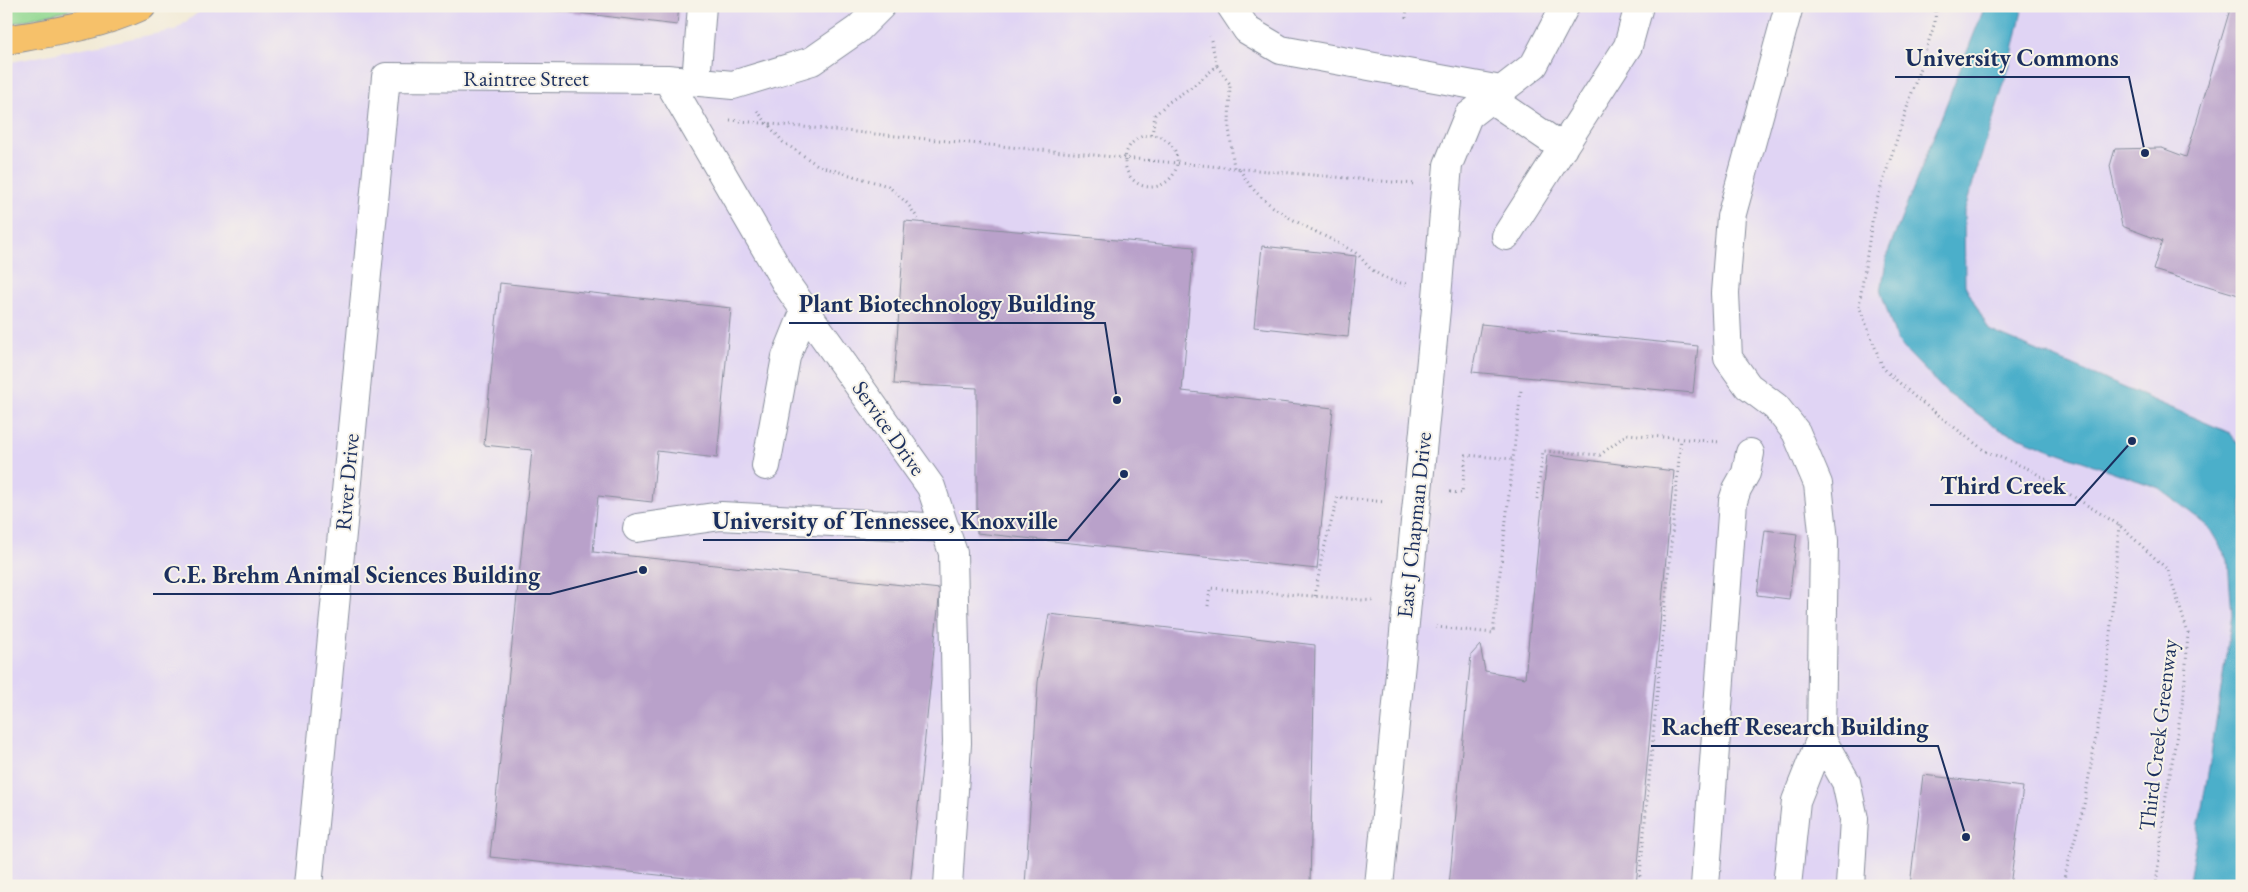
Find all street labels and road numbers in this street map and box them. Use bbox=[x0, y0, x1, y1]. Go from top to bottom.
street label: Raintree Street bbox=[463, 64, 589, 93]
street label: Service Drive bbox=[846, 375, 933, 482]
street label: East J Chapman Drive bbox=[1390, 430, 1438, 619]
street label: River Drive bbox=[328, 432, 366, 532]
street label: Third Creek Greenway bbox=[2132, 637, 2184, 833]

